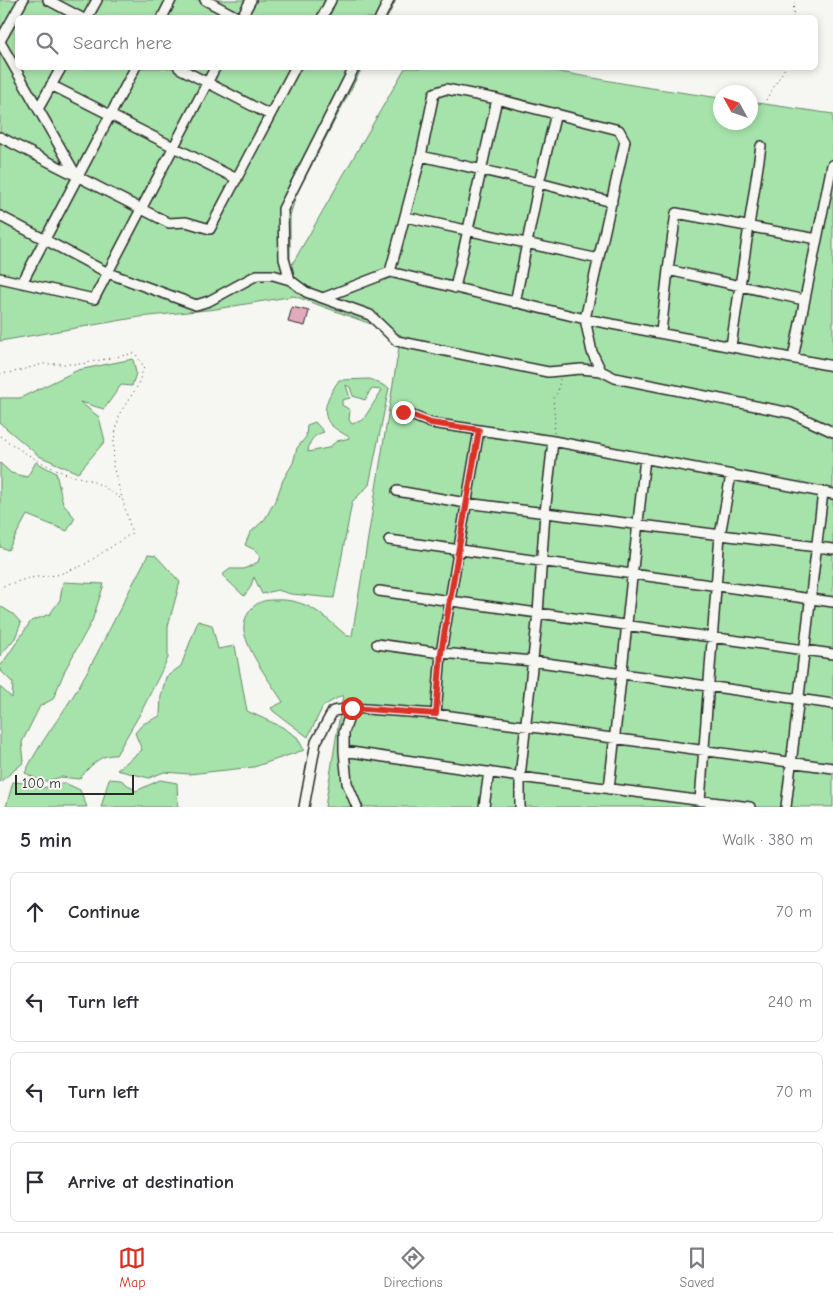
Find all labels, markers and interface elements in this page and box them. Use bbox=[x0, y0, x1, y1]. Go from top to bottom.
search box bbox=[15, 15, 818, 70]
icon: search bbox=[33, 29, 61, 57]
text: Search here bbox=[73, 32, 172, 54]
north arrow bbox=[713, 85, 758, 130]
route end bbox=[392, 401, 415, 424]
route start bbox=[341, 697, 364, 720]
scale bar bbox=[15, 772, 134, 795]
text: 100 m bbox=[22, 775, 61, 792]
text: 5 min bbox=[20, 828, 72, 852]
text: Walk · 380 m bbox=[723, 831, 813, 849]
icon: ahead bbox=[21, 898, 49, 926]
text: Continue bbox=[68, 901, 140, 923]
text: 70 m bbox=[776, 903, 812, 921]
icon: left bbox=[21, 988, 49, 1016]
text: Turn left bbox=[68, 991, 139, 1013]
text: 240 m bbox=[768, 993, 812, 1011]
icon: left bbox=[21, 1078, 49, 1106]
text: Turn left bbox=[68, 1081, 139, 1103]
text: 70 m bbox=[776, 1083, 812, 1101]
icon: arrive bbox=[21, 1168, 49, 1196]
text: Arrive at destination bbox=[68, 1171, 234, 1193]
tab: Map bbox=[118, 1244, 146, 1291]
tab: Directions bbox=[383, 1244, 443, 1291]
tab: Saved bbox=[680, 1244, 715, 1291]

